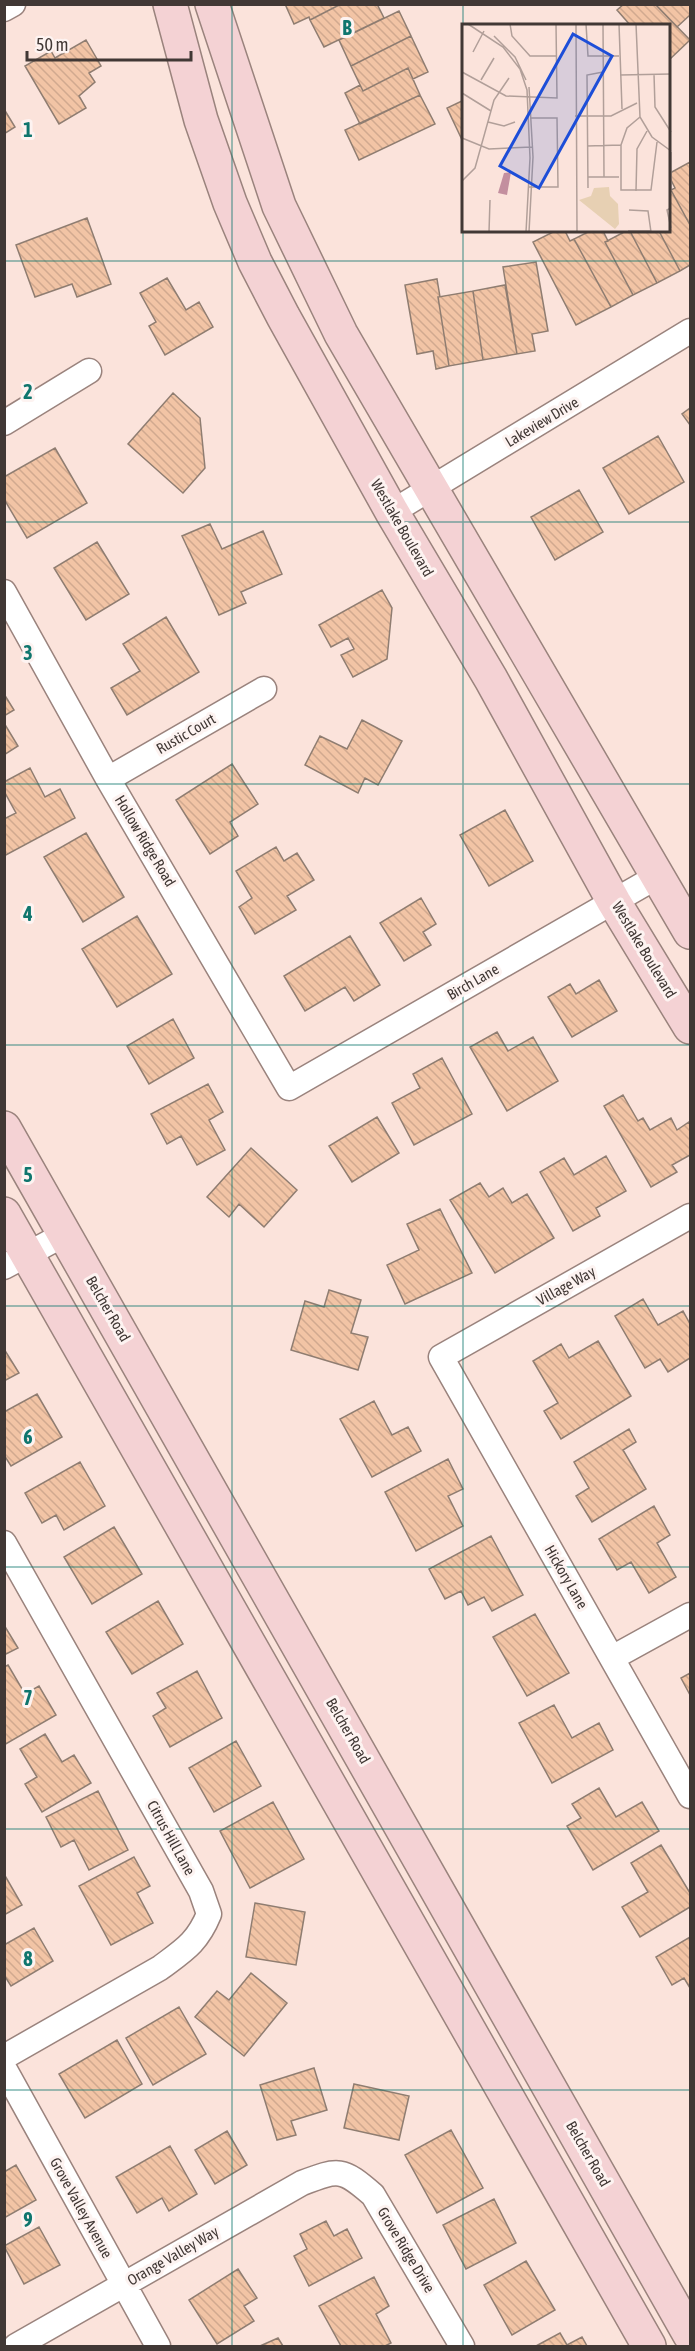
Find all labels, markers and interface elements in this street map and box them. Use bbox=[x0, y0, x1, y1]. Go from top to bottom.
text: B bbox=[342, 16, 352, 39]
scale bar bbox=[27, 24, 190, 62]
inset map bbox=[462, 24, 671, 232]
text: 50 m bbox=[36, 34, 68, 55]
text: 1 bbox=[23, 118, 33, 141]
text: 2 bbox=[23, 380, 33, 403]
street label: Lakeview Drive bbox=[502, 393, 581, 450]
street label: Westlake Boulevard bbox=[368, 476, 437, 579]
text: 3 bbox=[23, 641, 33, 664]
street label: Rustic Court bbox=[153, 710, 218, 757]
street label: Hollow Ridge Road bbox=[112, 792, 179, 889]
street label: Westlake Boulevard bbox=[609, 898, 680, 1001]
text: 4 bbox=[22, 902, 33, 925]
street label: Birch Lane bbox=[444, 960, 502, 1003]
text: 5 bbox=[23, 1163, 33, 1186]
street label: Village Way bbox=[534, 1263, 598, 1309]
street label: Belcher Road bbox=[83, 1273, 134, 1344]
text: 6 bbox=[23, 1425, 33, 1448]
street label: Hickory Lane bbox=[541, 1542, 592, 1612]
text: 7 bbox=[23, 1686, 33, 1709]
street label: Belcher Road bbox=[323, 1695, 374, 1766]
street label: Citrus Hill Lane bbox=[144, 1798, 199, 1878]
text: 8 bbox=[23, 1947, 33, 1970]
street label: Belcher Road bbox=[563, 2118, 614, 2189]
street label: Grove Valley Avenue bbox=[47, 2155, 116, 2261]
street label: Grove Ridge Drive bbox=[374, 2204, 439, 2296]
text: 9 bbox=[23, 2208, 33, 2231]
street label: Orange Valley Way bbox=[124, 2223, 221, 2289]

